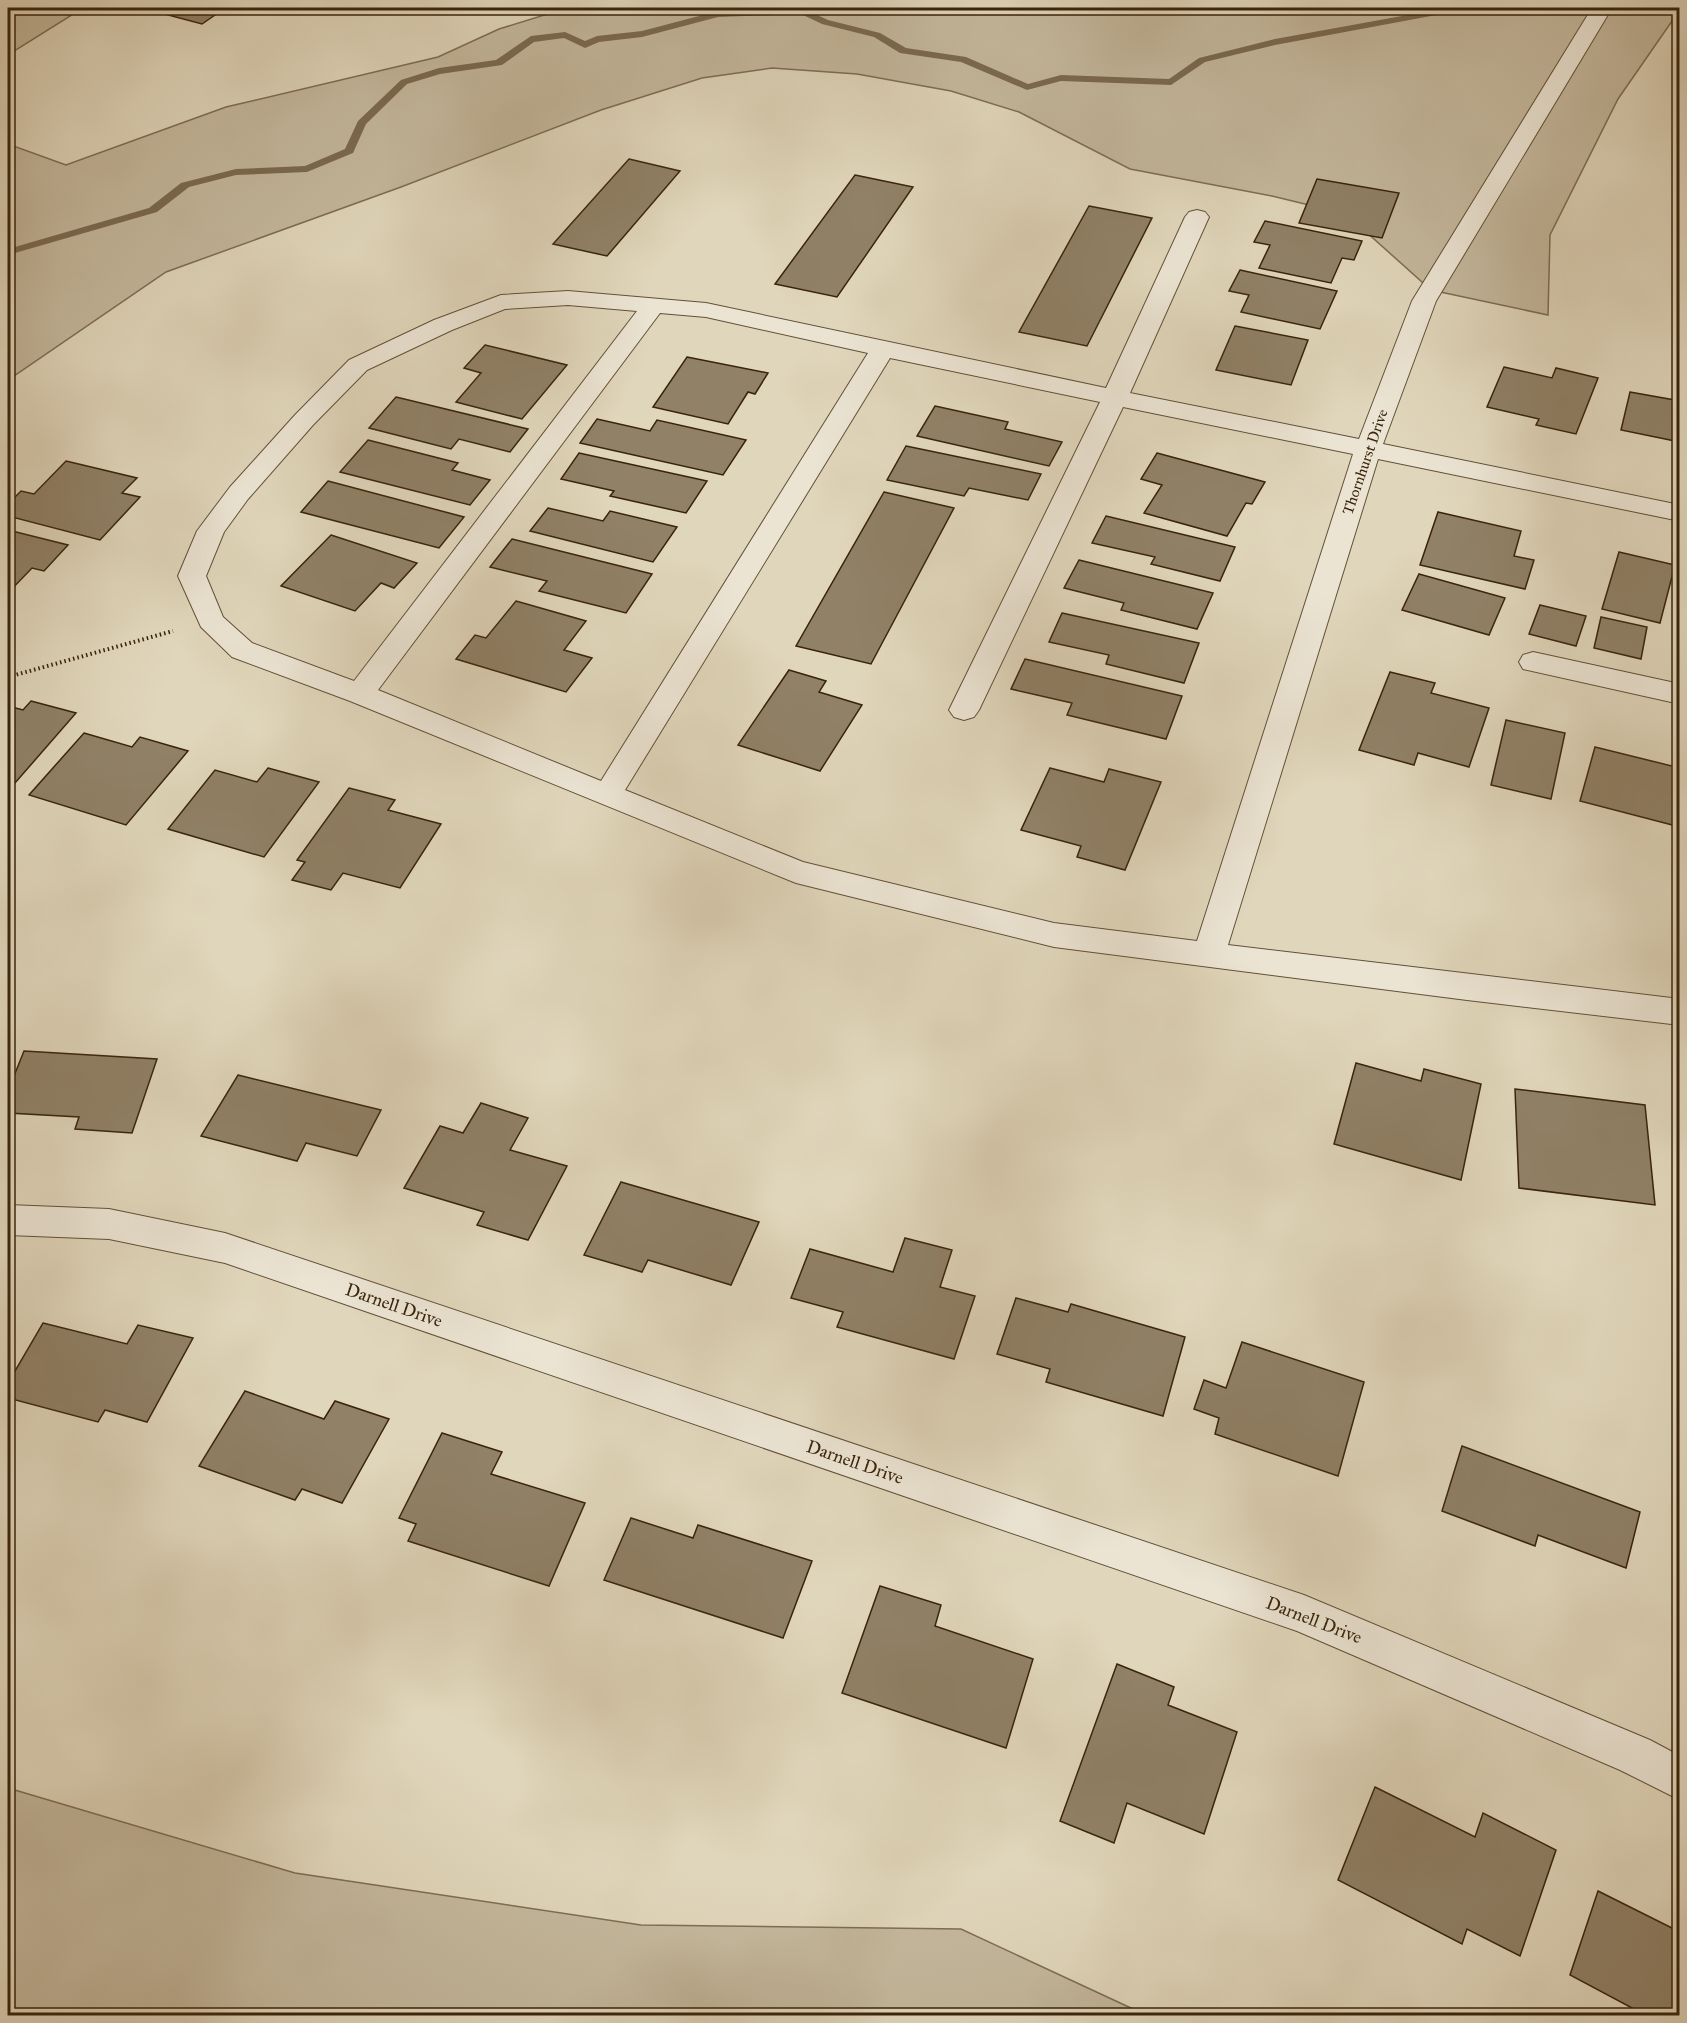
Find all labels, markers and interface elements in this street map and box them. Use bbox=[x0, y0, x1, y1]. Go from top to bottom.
street label: Thornhurst Drive bbox=[1339, 407, 1391, 517]
street label: Darnell Drive bbox=[343, 1278, 445, 1332]
street label: Darnell Drive bbox=[804, 1435, 906, 1489]
street label: Darnell Drive bbox=[1263, 1592, 1365, 1648]

